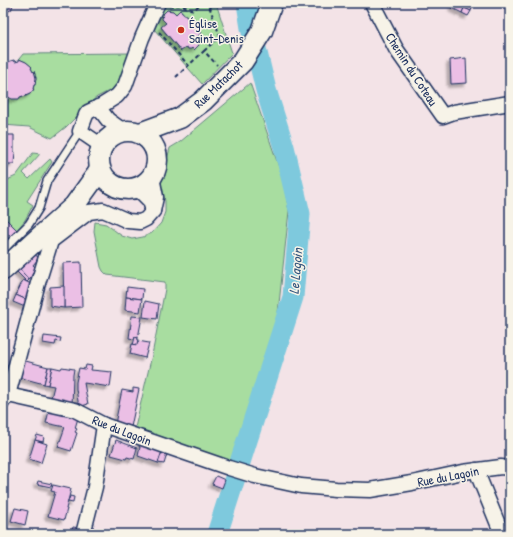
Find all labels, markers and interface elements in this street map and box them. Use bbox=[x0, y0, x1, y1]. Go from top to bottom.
place label: Église Saint-Denis bbox=[189, 14, 244, 47]
marker: Église Saint-Denis bbox=[176, 25, 186, 35]
street label: Chemin du Coteau bbox=[382, 29, 442, 109]
street label: Rue Matachot bbox=[189, 56, 247, 112]
water label: Le Lagoin bbox=[284, 246, 308, 295]
street label: Rue du Lagoin bbox=[90, 410, 154, 450]
street label: Rue du Lagoin bbox=[416, 461, 480, 491]

